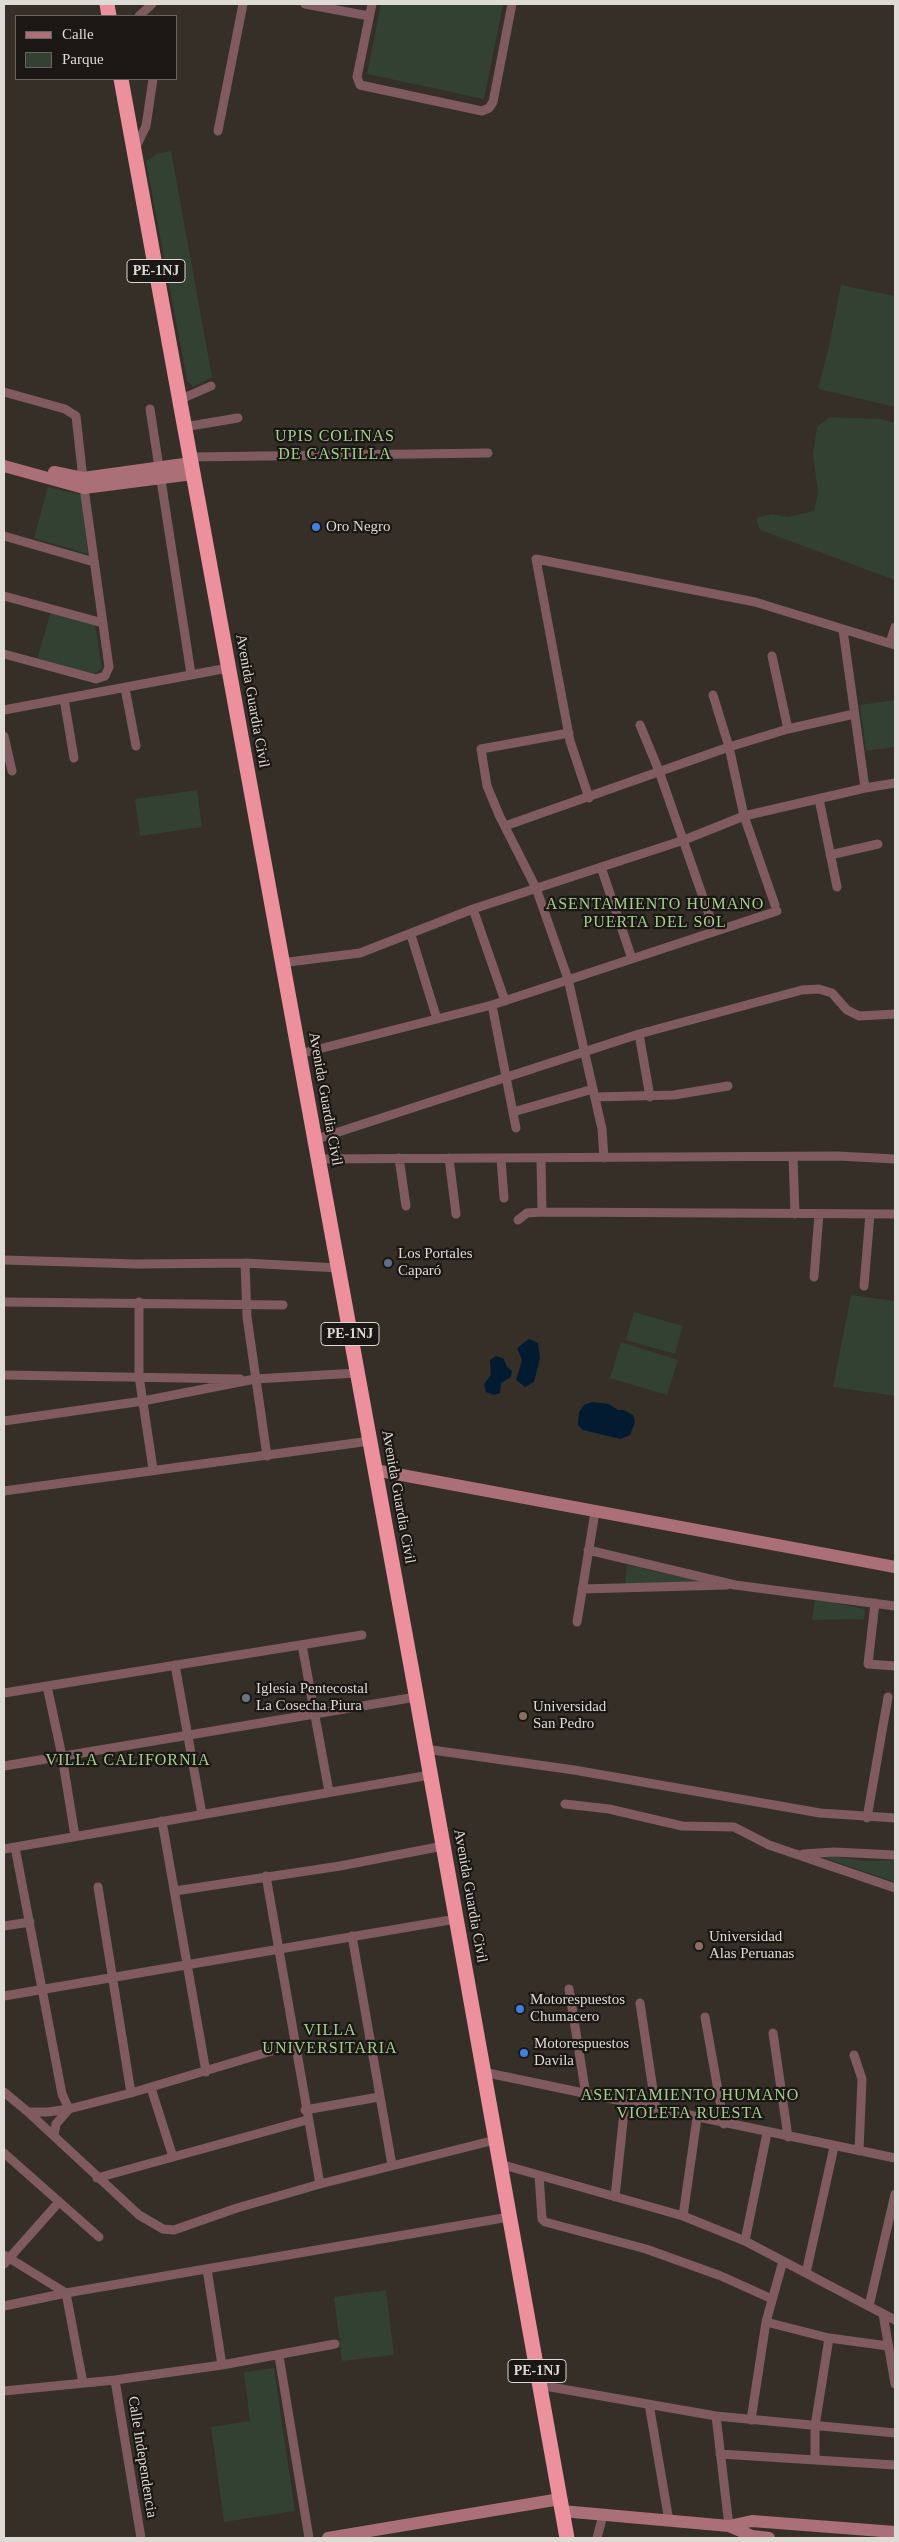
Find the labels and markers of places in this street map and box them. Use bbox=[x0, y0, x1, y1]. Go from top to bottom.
place label: Oro Negro bbox=[326, 518, 391, 536]
marker: Oro Negro bbox=[310, 521, 322, 533]
place label: Los Portales Caparó bbox=[398, 1245, 473, 1280]
marker: Los Portales Caparó bbox=[382, 1257, 394, 1269]
place label: Iglesia Pentecostal La Cosecha Piura bbox=[256, 1680, 368, 1715]
marker: Iglesia Pentecostal La Cosecha Piura bbox=[240, 1692, 252, 1704]
place label: Universidad San Pedro bbox=[533, 1698, 606, 1733]
marker: Universidad San Pedro bbox=[517, 1710, 529, 1722]
place label: Universidad Alas Peruanas bbox=[709, 1928, 794, 1963]
marker: Universidad Alas Peruanas bbox=[693, 1940, 705, 1952]
place label: Motorespuestos Chumacero bbox=[530, 1991, 625, 2026]
marker: Motorespuestos Chumacero bbox=[514, 2003, 526, 2015]
place label: Motorespuestos Davila bbox=[534, 2035, 629, 2070]
marker: Motorespuestos Davila bbox=[518, 2047, 530, 2059]

